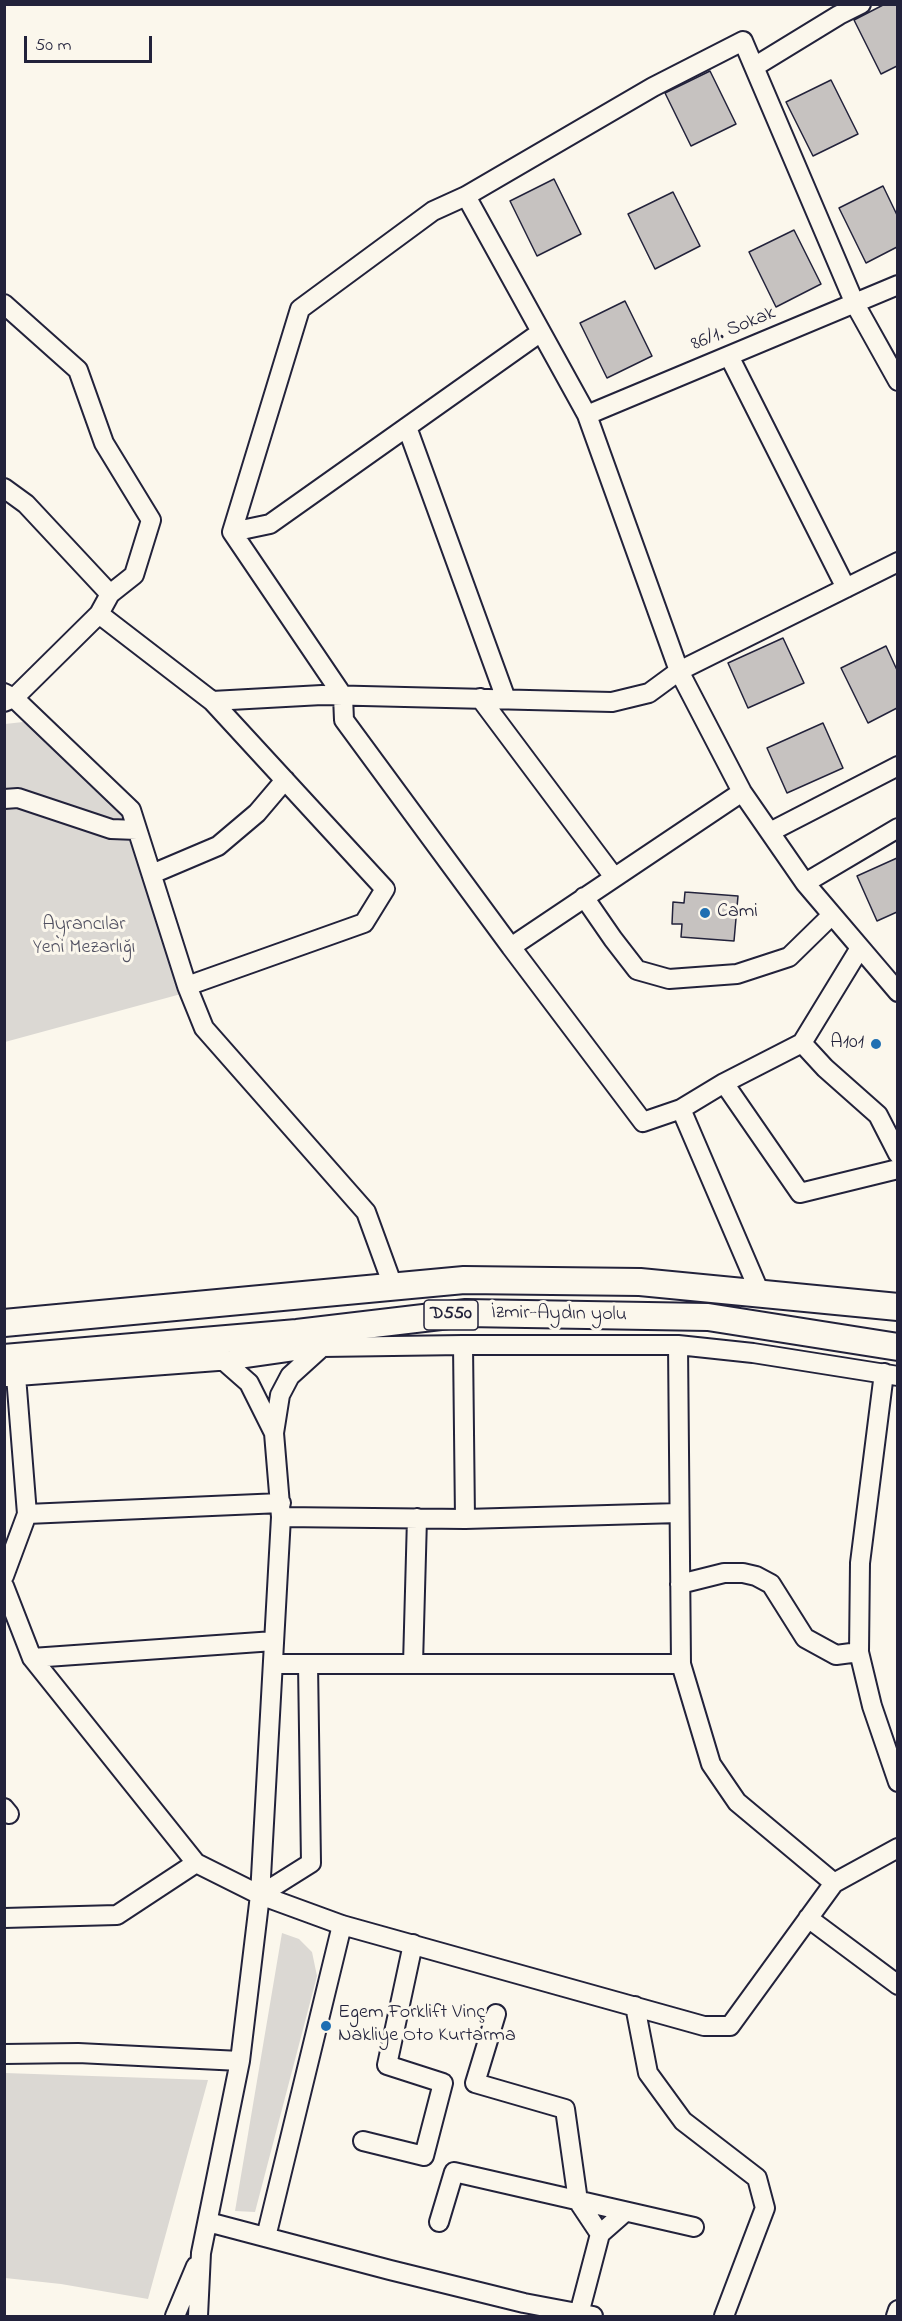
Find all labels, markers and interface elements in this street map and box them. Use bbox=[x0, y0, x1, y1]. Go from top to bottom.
scale bar bbox=[27, 24, 154, 62]
text: 50 m bbox=[35, 33, 72, 59]
street label: 86/1. Sokak bbox=[688, 302, 780, 358]
place label: Cami bbox=[717, 901, 758, 925]
marker: Cami bbox=[698, 906, 712, 920]
park label: Ayrancılar Yeni Mezarlığı bbox=[33, 914, 135, 961]
place label: A101 bbox=[830, 1032, 864, 1056]
marker: A101 bbox=[869, 1037, 883, 1051]
road number: D550 bbox=[424, 1300, 478, 1330]
street label: İzmir-Aydın yolu bbox=[491, 1302, 627, 1328]
place label: Egem Forklift Vinç Nakliye Oto Kurtarma bbox=[338, 2002, 516, 2049]
marker: Egem Forklift Vinç Nakliye Oto Kurtarma bbox=[319, 2019, 333, 2033]

